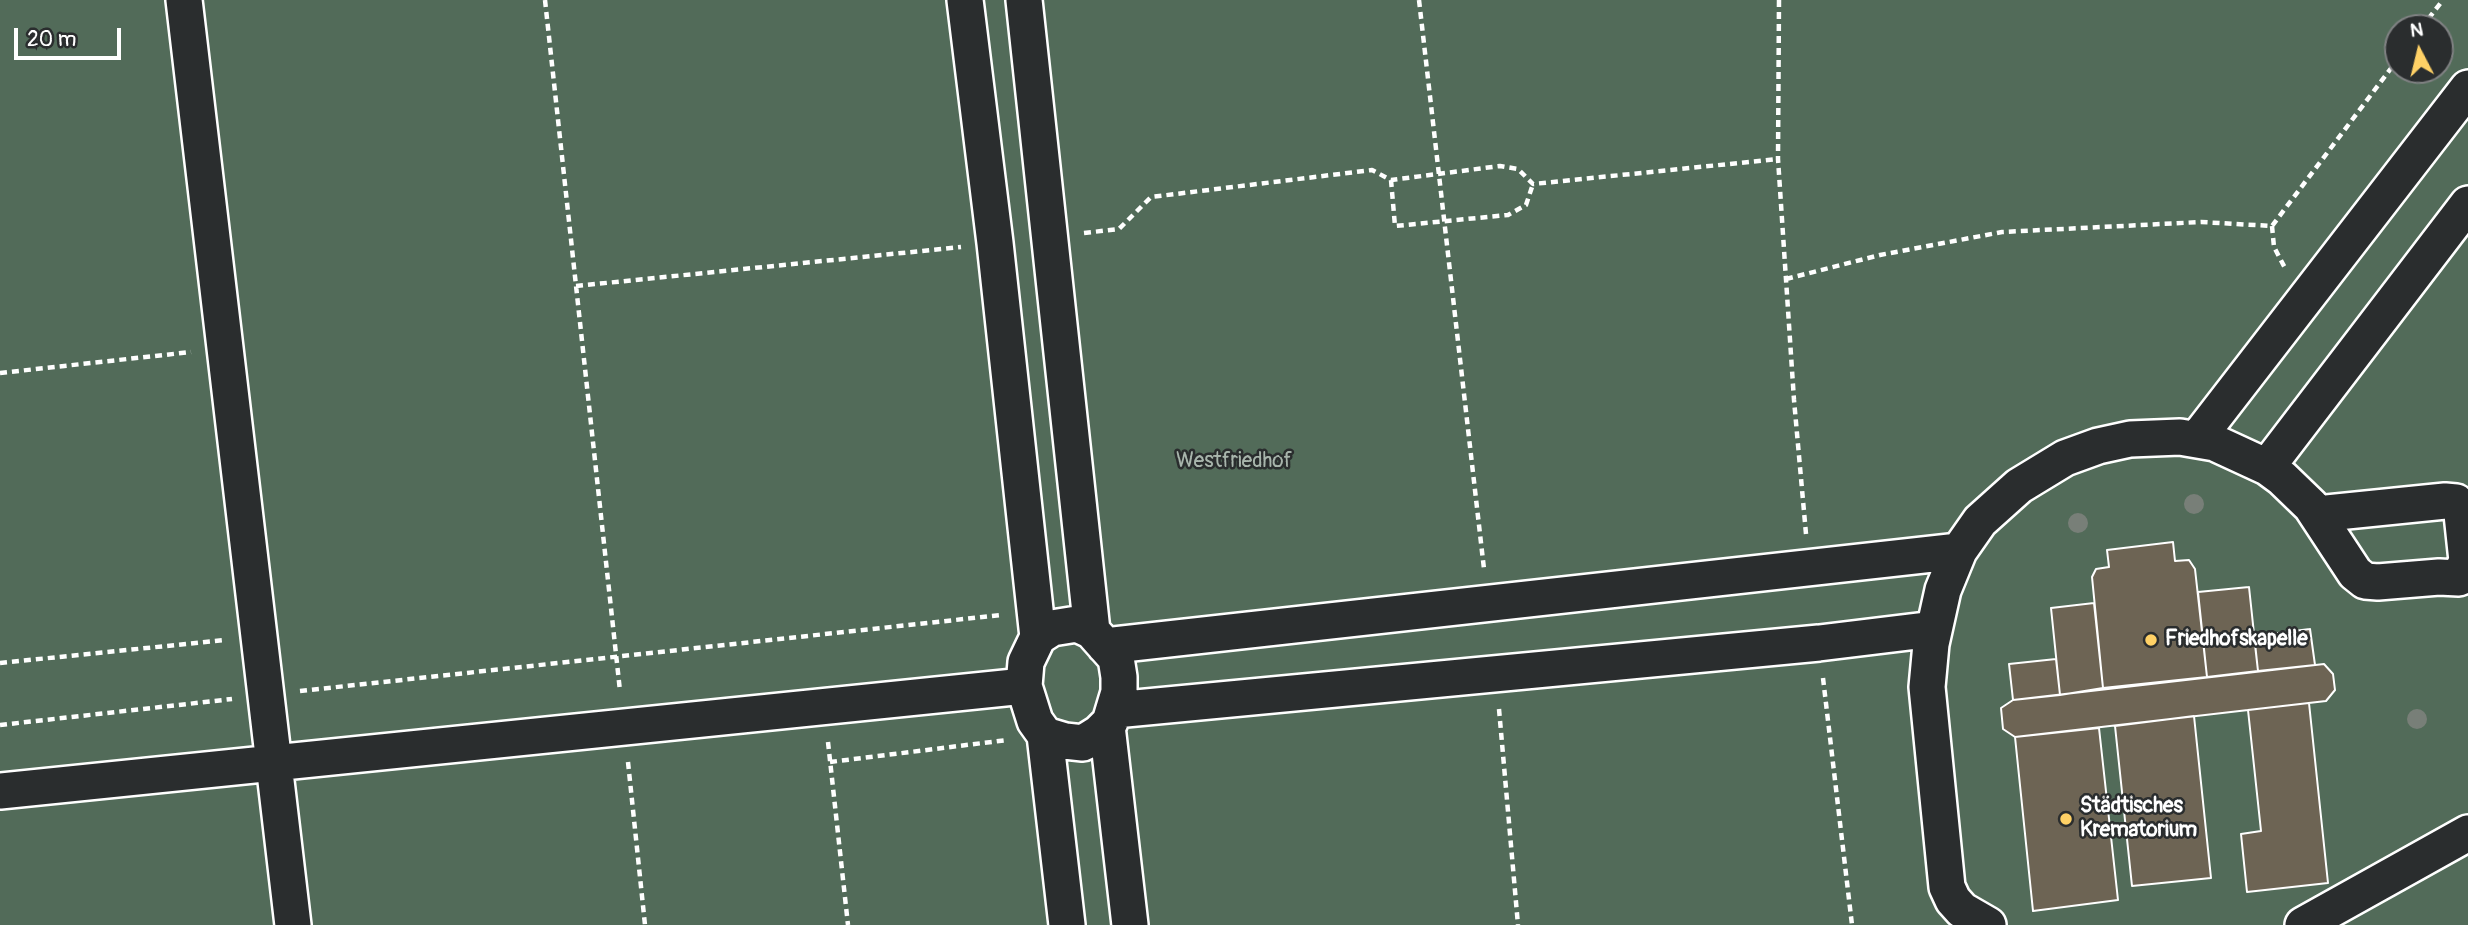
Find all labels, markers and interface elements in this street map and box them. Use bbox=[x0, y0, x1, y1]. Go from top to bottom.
scale bar bbox=[18, 14, 124, 58]
north arrow bbox=[2384, 14, 2454, 84]
text: N bbox=[2409, 17, 2425, 43]
text: 20 m bbox=[27, 26, 76, 53]
park label: Westfriedhof bbox=[1176, 449, 1292, 475]
place label: Friedhofskapelle bbox=[2165, 627, 2308, 653]
marker: Friedhofskapelle bbox=[2143, 632, 2159, 648]
place label: Städtisches Krematorium bbox=[2080, 794, 2197, 844]
marker: Städtisches Krematorium bbox=[2058, 811, 2074, 827]

